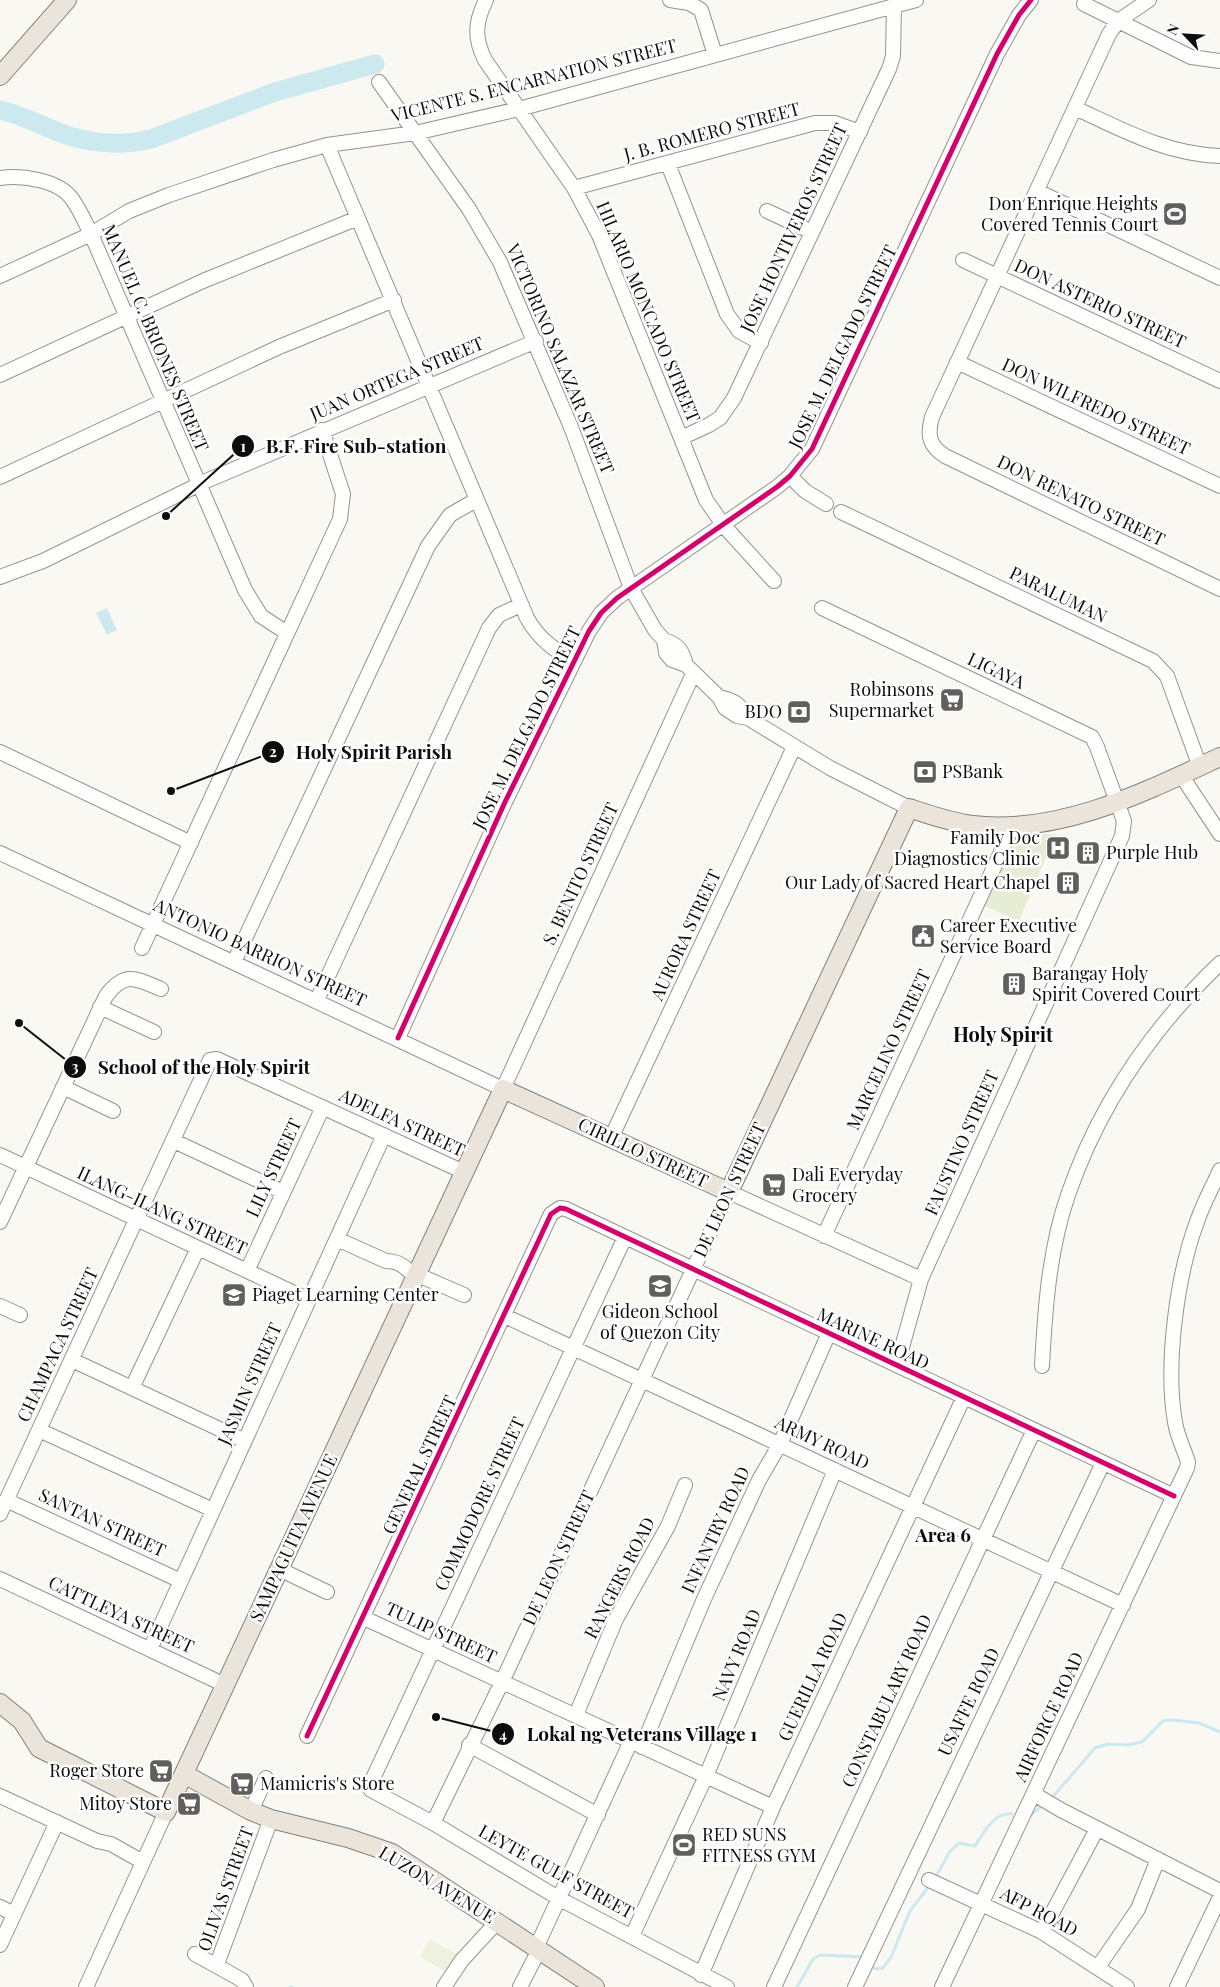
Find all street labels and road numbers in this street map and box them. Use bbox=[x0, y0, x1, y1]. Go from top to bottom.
street label: VICENTE S. ENCARNATION STREET bbox=[387, 33, 679, 127]
street label: J. B. ROMERO STREET bbox=[620, 96, 802, 166]
street label: JOSE HONTIVEROS STREET bbox=[734, 119, 852, 337]
street label: HILARIO MONCADO STREET bbox=[591, 197, 706, 426]
street label: MANUEL C. BRIONES STREET bbox=[97, 220, 215, 455]
street label: VICTORINO SALAZAR STREET bbox=[501, 239, 620, 477]
street label: JOSE M. DELGADO STREET bbox=[782, 241, 902, 453]
street label: DON ASTERIO STREET bbox=[1011, 253, 1190, 354]
street label: JUAN ORTEGA STREET bbox=[305, 331, 487, 426]
street label: DON WILFREDO STREET bbox=[998, 352, 1194, 460]
street label: DON RENATO STREET bbox=[994, 449, 1169, 551]
street label: PARALUMAN bbox=[1006, 560, 1111, 628]
street label: JOSE M. DELGADO STREET bbox=[466, 622, 586, 834]
street label: LIGAYA bbox=[964, 646, 1030, 694]
street label: S. BENITO STREET bbox=[537, 799, 624, 949]
street label: AURORA STREET bbox=[644, 865, 726, 1005]
street label: ANTONIO BARRION STREET bbox=[149, 892, 371, 1012]
street label: MARCELINO STREET bbox=[840, 965, 936, 1134]
street label: FAUSTINO STREET bbox=[918, 1066, 1004, 1219]
street label: ADELFA STREET bbox=[335, 1082, 469, 1162]
street label: CIRILLO STREET bbox=[574, 1111, 712, 1193]
street label: LILY STREET bbox=[240, 1114, 306, 1221]
street label: DE LEON STREET bbox=[687, 1118, 771, 1261]
street label: ILANG-ILANG STREET bbox=[74, 1160, 251, 1260]
street label: CHAMPACA STREET bbox=[11, 1264, 103, 1426]
street label: MARINE ROAD bbox=[813, 1302, 933, 1375]
street label: JASMIN STREET bbox=[211, 1319, 287, 1449]
street label: GENERAL STREET bbox=[376, 1391, 462, 1538]
street label: ARMY ROAD bbox=[770, 1409, 874, 1474]
street label: COMMODORE STREET bbox=[428, 1413, 530, 1594]
street label: SAMPAGUITA AVENUE bbox=[244, 1450, 343, 1625]
street label: INFANTRY ROAD bbox=[675, 1462, 755, 1597]
street label: SANTAN STREET bbox=[35, 1482, 170, 1562]
street label: DE LEON STREET bbox=[516, 1486, 600, 1629]
street label: RANGERS ROAD bbox=[578, 1513, 660, 1642]
street label: CATTLEYA STREET bbox=[45, 1570, 198, 1658]
street label: TULIP STREET bbox=[382, 1596, 501, 1668]
street label: NAVY ROAD bbox=[706, 1605, 766, 1704]
street label: GUERILLA ROAD bbox=[772, 1608, 852, 1745]
street label: CONSTABULARY ROAD bbox=[835, 1610, 937, 1791]
street label: USAFFE ROAD bbox=[932, 1643, 1005, 1760]
street label: AIRFORCE ROAD bbox=[1007, 1648, 1089, 1786]
street label: LEYTE GULF STREET bbox=[474, 1818, 639, 1924]
street label: OLIVAS STREET bbox=[191, 1823, 259, 1954]
street label: LUZON AVENUE bbox=[375, 1840, 500, 1928]
street label: AFP ROAD bbox=[996, 1880, 1082, 1942]

